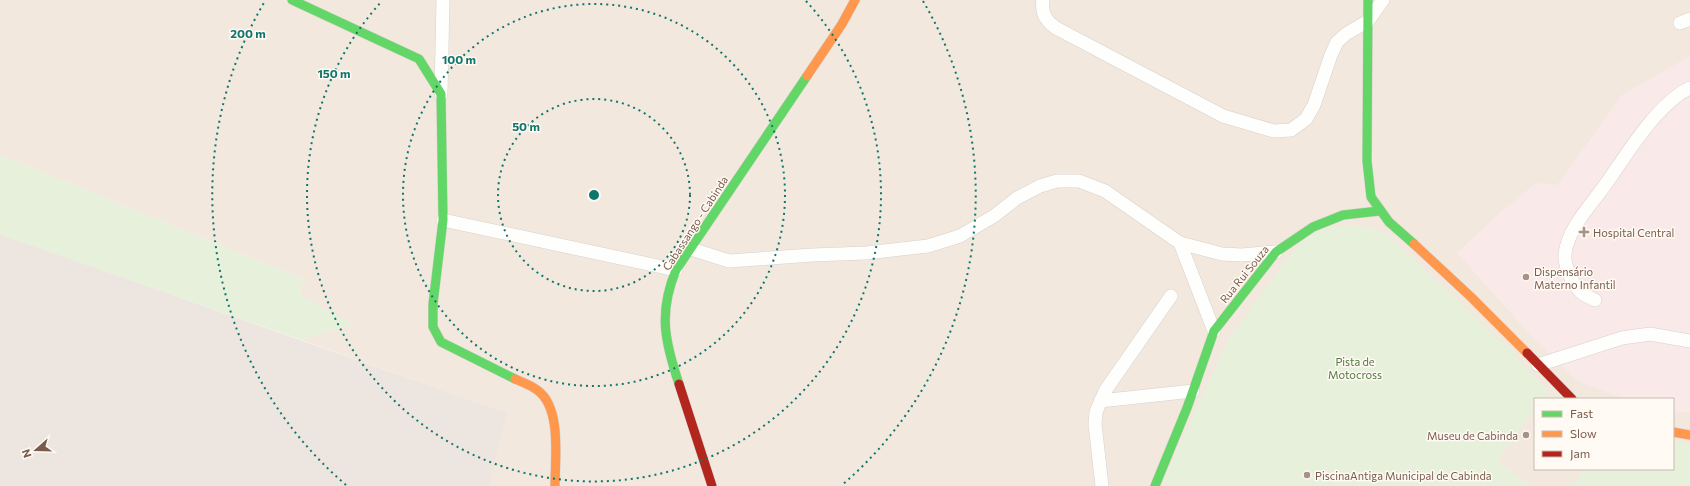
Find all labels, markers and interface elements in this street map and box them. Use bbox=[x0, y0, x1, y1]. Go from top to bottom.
text: 200 m bbox=[230, 26, 266, 40]
text: 100 m bbox=[442, 52, 476, 66]
text: 150 m bbox=[317, 66, 351, 80]
text: 50 m bbox=[512, 119, 540, 133]
street label: Cabassango - Cabinda bbox=[660, 173, 730, 273]
centre of rings bbox=[587, 188, 601, 202]
marker: Hospital Central bbox=[1578, 226, 1590, 238]
place label: Hospital Central bbox=[1593, 226, 1674, 239]
street label: Rua Rui Souza bbox=[1217, 243, 1271, 305]
place label: Dispensário Materno Infantil bbox=[1534, 265, 1616, 291]
marker: Dispensário Materno Infantil bbox=[1521, 272, 1531, 282]
park label: Pista de Motocross bbox=[1328, 355, 1382, 381]
legend bbox=[1534, 398, 1674, 470]
text: Fast bbox=[1570, 406, 1593, 420]
text: Slow bbox=[1570, 426, 1597, 440]
place label: Museu de Cabinda bbox=[1427, 429, 1518, 442]
north arrow bbox=[16, 430, 56, 470]
marker: Museu de Cabinda bbox=[1521, 430, 1531, 440]
text: Jam bbox=[1570, 446, 1590, 461]
text: N bbox=[19, 447, 34, 460]
place label: PiscinaAntiga Municipal de Cabinda bbox=[1315, 469, 1492, 482]
marker: PiscinaAntiga Municipal de Cabinda bbox=[1302, 470, 1312, 480]

